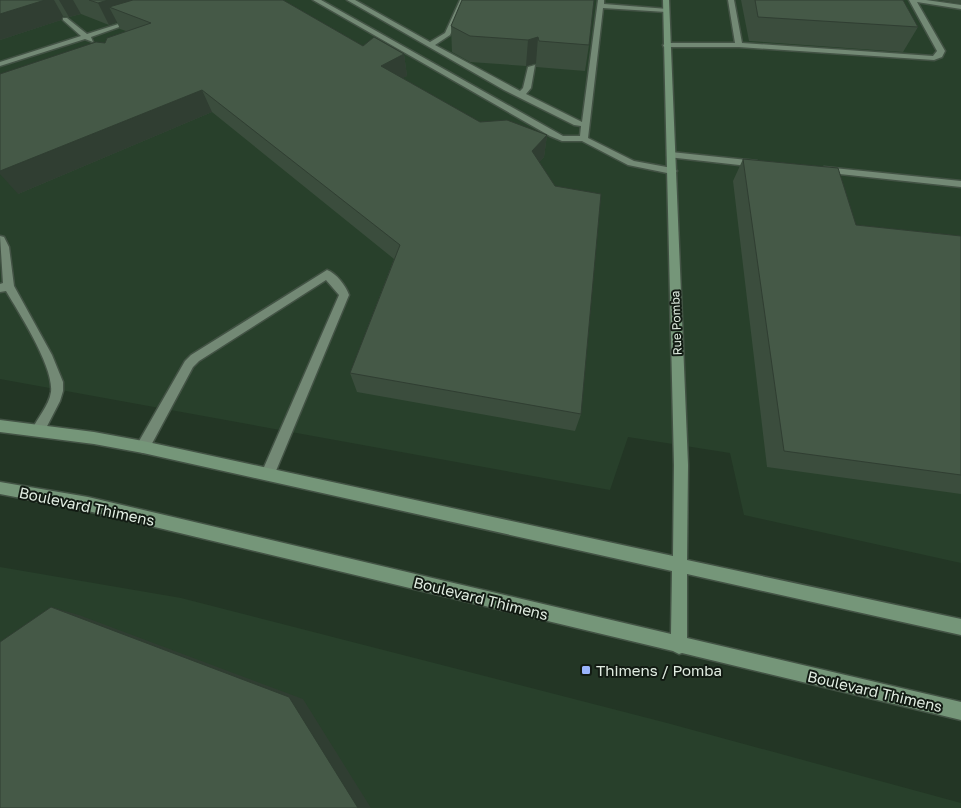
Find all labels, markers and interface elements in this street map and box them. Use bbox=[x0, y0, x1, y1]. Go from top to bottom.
street label: Rue Pomba bbox=[667, 290, 685, 356]
street label: Boulevard Thimens bbox=[18, 483, 156, 529]
street label: Boulevard Thimens bbox=[412, 573, 550, 623]
place label: Thimens / Pomba bbox=[596, 661, 722, 679]
marker: Thimens / Pomba bbox=[580, 664, 592, 676]
street label: Boulevard Thimens bbox=[806, 667, 944, 715]

